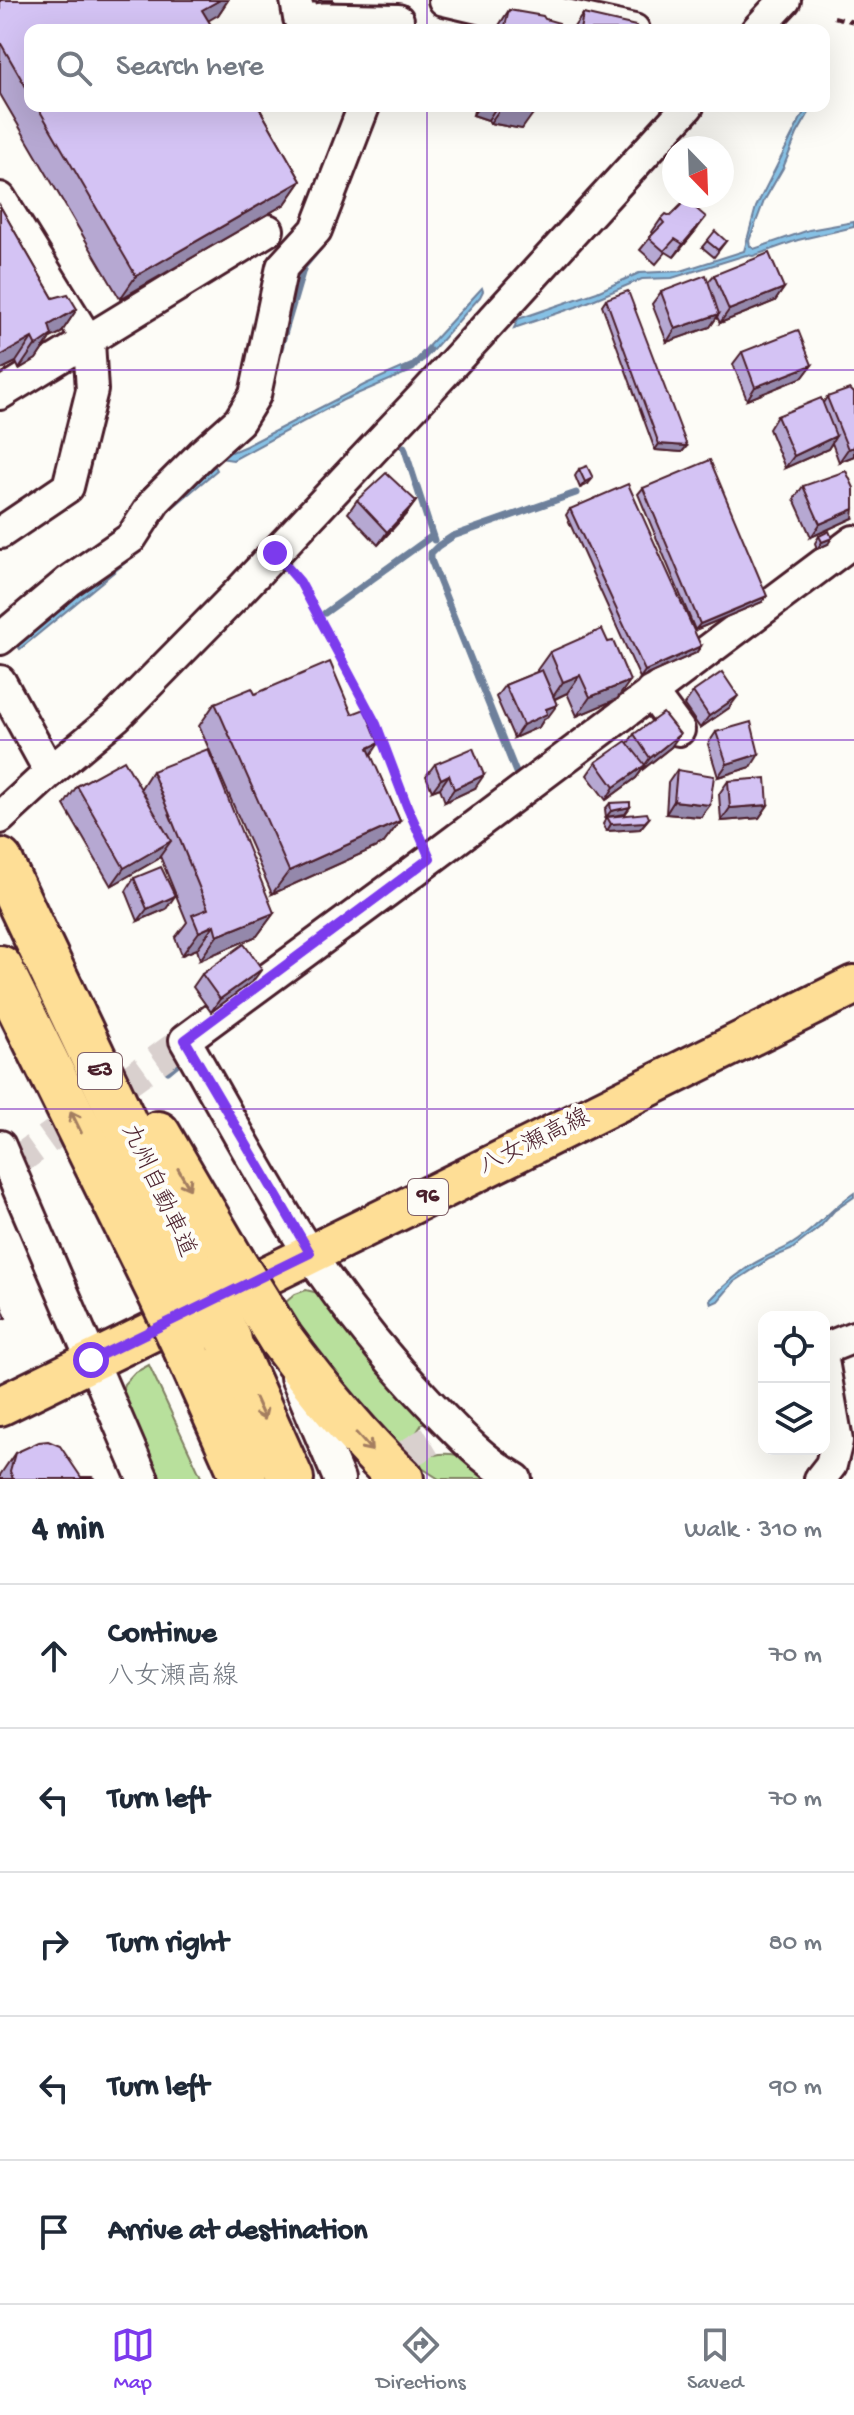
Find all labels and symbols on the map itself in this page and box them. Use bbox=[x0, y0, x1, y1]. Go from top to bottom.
north arrow bbox=[662, 136, 734, 208]
route end bbox=[257, 535, 293, 571]
road number: E3 bbox=[78, 1053, 122, 1089]
street label: 八女瀬高線 bbox=[474, 1103, 595, 1182]
one-way arrow bbox=[68, 1111, 83, 1135]
street label: 九州自動車道 bbox=[113, 1119, 201, 1262]
one-way arrow bbox=[177, 1166, 192, 1190]
road number: 96 bbox=[408, 1179, 448, 1215]
route start bbox=[73, 1342, 109, 1378]
one-way arrow bbox=[253, 1397, 268, 1421]
one-way arrow bbox=[355, 1432, 373, 1452]

